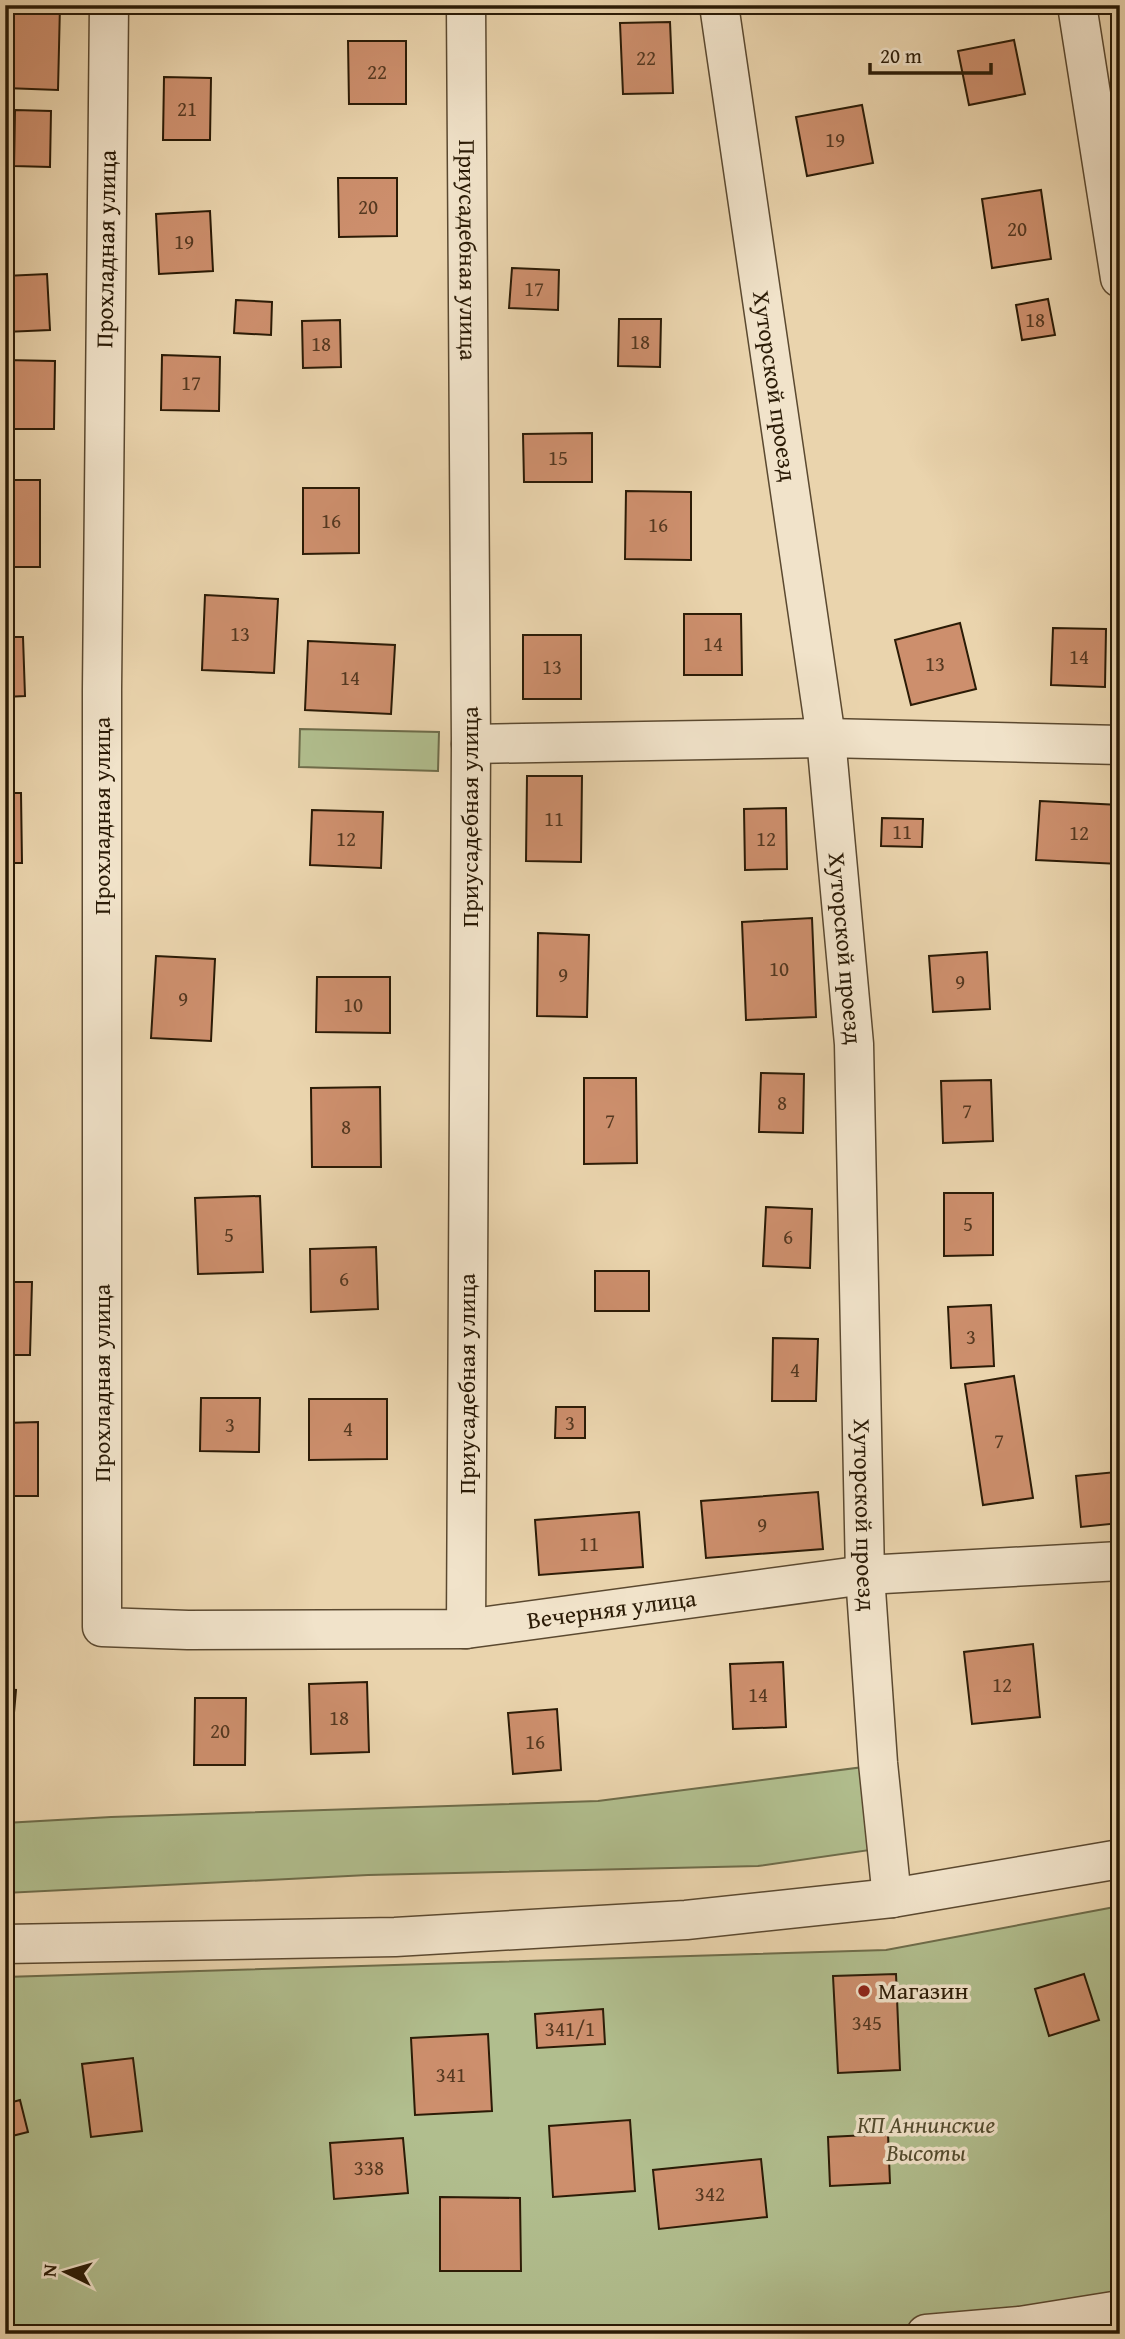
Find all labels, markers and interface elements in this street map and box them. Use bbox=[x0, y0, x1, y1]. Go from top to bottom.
scale bar bbox=[870, 32, 990, 76]
text: 20 m bbox=[880, 40, 922, 71]
house number: 22 bbox=[636, 42, 656, 73]
house number: 22 bbox=[367, 56, 387, 87]
house number: 21 bbox=[177, 93, 197, 124]
house number: 19 bbox=[825, 124, 845, 155]
street label: Приусадебная улица bbox=[450, 139, 486, 361]
street label: Прохладная улица bbox=[86, 149, 125, 348]
house number: 20 bbox=[358, 191, 378, 222]
house number: 20 bbox=[1007, 213, 1027, 244]
house number: 19 bbox=[174, 226, 194, 257]
house number: 17 bbox=[524, 273, 544, 304]
street label: Хуторской проезд bbox=[744, 288, 806, 484]
house number: 18 bbox=[1025, 304, 1045, 335]
house number: 18 bbox=[630, 326, 650, 357]
house number: 18 bbox=[311, 328, 331, 359]
house number: 17 bbox=[181, 367, 201, 398]
house number: 15 bbox=[548, 442, 568, 473]
house number: 16 bbox=[321, 505, 341, 536]
house number: 16 bbox=[648, 509, 668, 540]
house number: 13 bbox=[230, 618, 250, 649]
house number: 14 bbox=[703, 628, 723, 659]
house number: 14 bbox=[1069, 641, 1089, 672]
house number: 13 bbox=[925, 648, 945, 679]
house number: 13 bbox=[542, 651, 562, 682]
house number: 14 bbox=[340, 662, 360, 693]
street label: Приусадебная улица bbox=[452, 706, 487, 928]
street label: Прохладная улица bbox=[84, 716, 119, 915]
house number: 11 bbox=[544, 803, 564, 834]
house number: 11 bbox=[892, 816, 912, 847]
house number: 12 bbox=[1069, 817, 1089, 848]
house number: 12 bbox=[336, 823, 356, 854]
house number: 12 bbox=[756, 823, 776, 854]
street label: Хуторской проезд bbox=[820, 851, 872, 1046]
house number: 10 bbox=[769, 953, 789, 984]
house number: 9 bbox=[558, 959, 568, 990]
house number: 9 bbox=[955, 966, 965, 997]
house number: 9 bbox=[178, 983, 188, 1014]
house number: 10 bbox=[343, 989, 363, 1020]
house number: 8 bbox=[777, 1087, 787, 1118]
house number: 7 bbox=[962, 1095, 972, 1126]
house number: 7 bbox=[605, 1105, 615, 1136]
house number: 8 bbox=[341, 1111, 351, 1142]
house number: 5 bbox=[963, 1208, 973, 1239]
house number: 5 bbox=[224, 1219, 234, 1250]
house number: 6 bbox=[783, 1221, 793, 1252]
house number: 6 bbox=[339, 1263, 349, 1294]
street label: Приусадебная улица bbox=[449, 1273, 484, 1495]
street label: Прохладная улица bbox=[84, 1283, 119, 1482]
house number: 3 bbox=[966, 1321, 976, 1352]
house number: 4 bbox=[790, 1354, 800, 1385]
house number: 3 bbox=[565, 1407, 575, 1438]
house number: 3 bbox=[225, 1409, 235, 1440]
house number: 4 bbox=[343, 1413, 353, 1444]
street label: Хуторской проезд bbox=[845, 1418, 885, 1612]
house number: 7 bbox=[994, 1425, 1004, 1456]
house number: 9 bbox=[757, 1509, 767, 1540]
house number: 11 bbox=[579, 1528, 599, 1559]
street label: Вечерняя улица bbox=[525, 1580, 699, 1638]
house number: 12 bbox=[992, 1669, 1012, 1700]
house number: 14 bbox=[748, 1679, 768, 1710]
house number: 18 bbox=[329, 1702, 349, 1733]
house number: 20 bbox=[210, 1715, 230, 1746]
house number: 16 bbox=[525, 1726, 545, 1757]
place label: Магазин bbox=[878, 1973, 969, 2008]
marker: Магазин bbox=[856, 1983, 872, 1999]
house number: 345 bbox=[852, 2007, 882, 2038]
house number: 341/1 bbox=[545, 2013, 595, 2044]
house number: 341 bbox=[436, 2059, 466, 2090]
park label: КП Аннинские Высоты bbox=[857, 2107, 995, 2170]
house number: 338 bbox=[354, 2152, 384, 2183]
house number: 342 bbox=[695, 2178, 725, 2209]
north arrow bbox=[32, 2238, 102, 2308]
text: N bbox=[35, 2263, 64, 2278]

